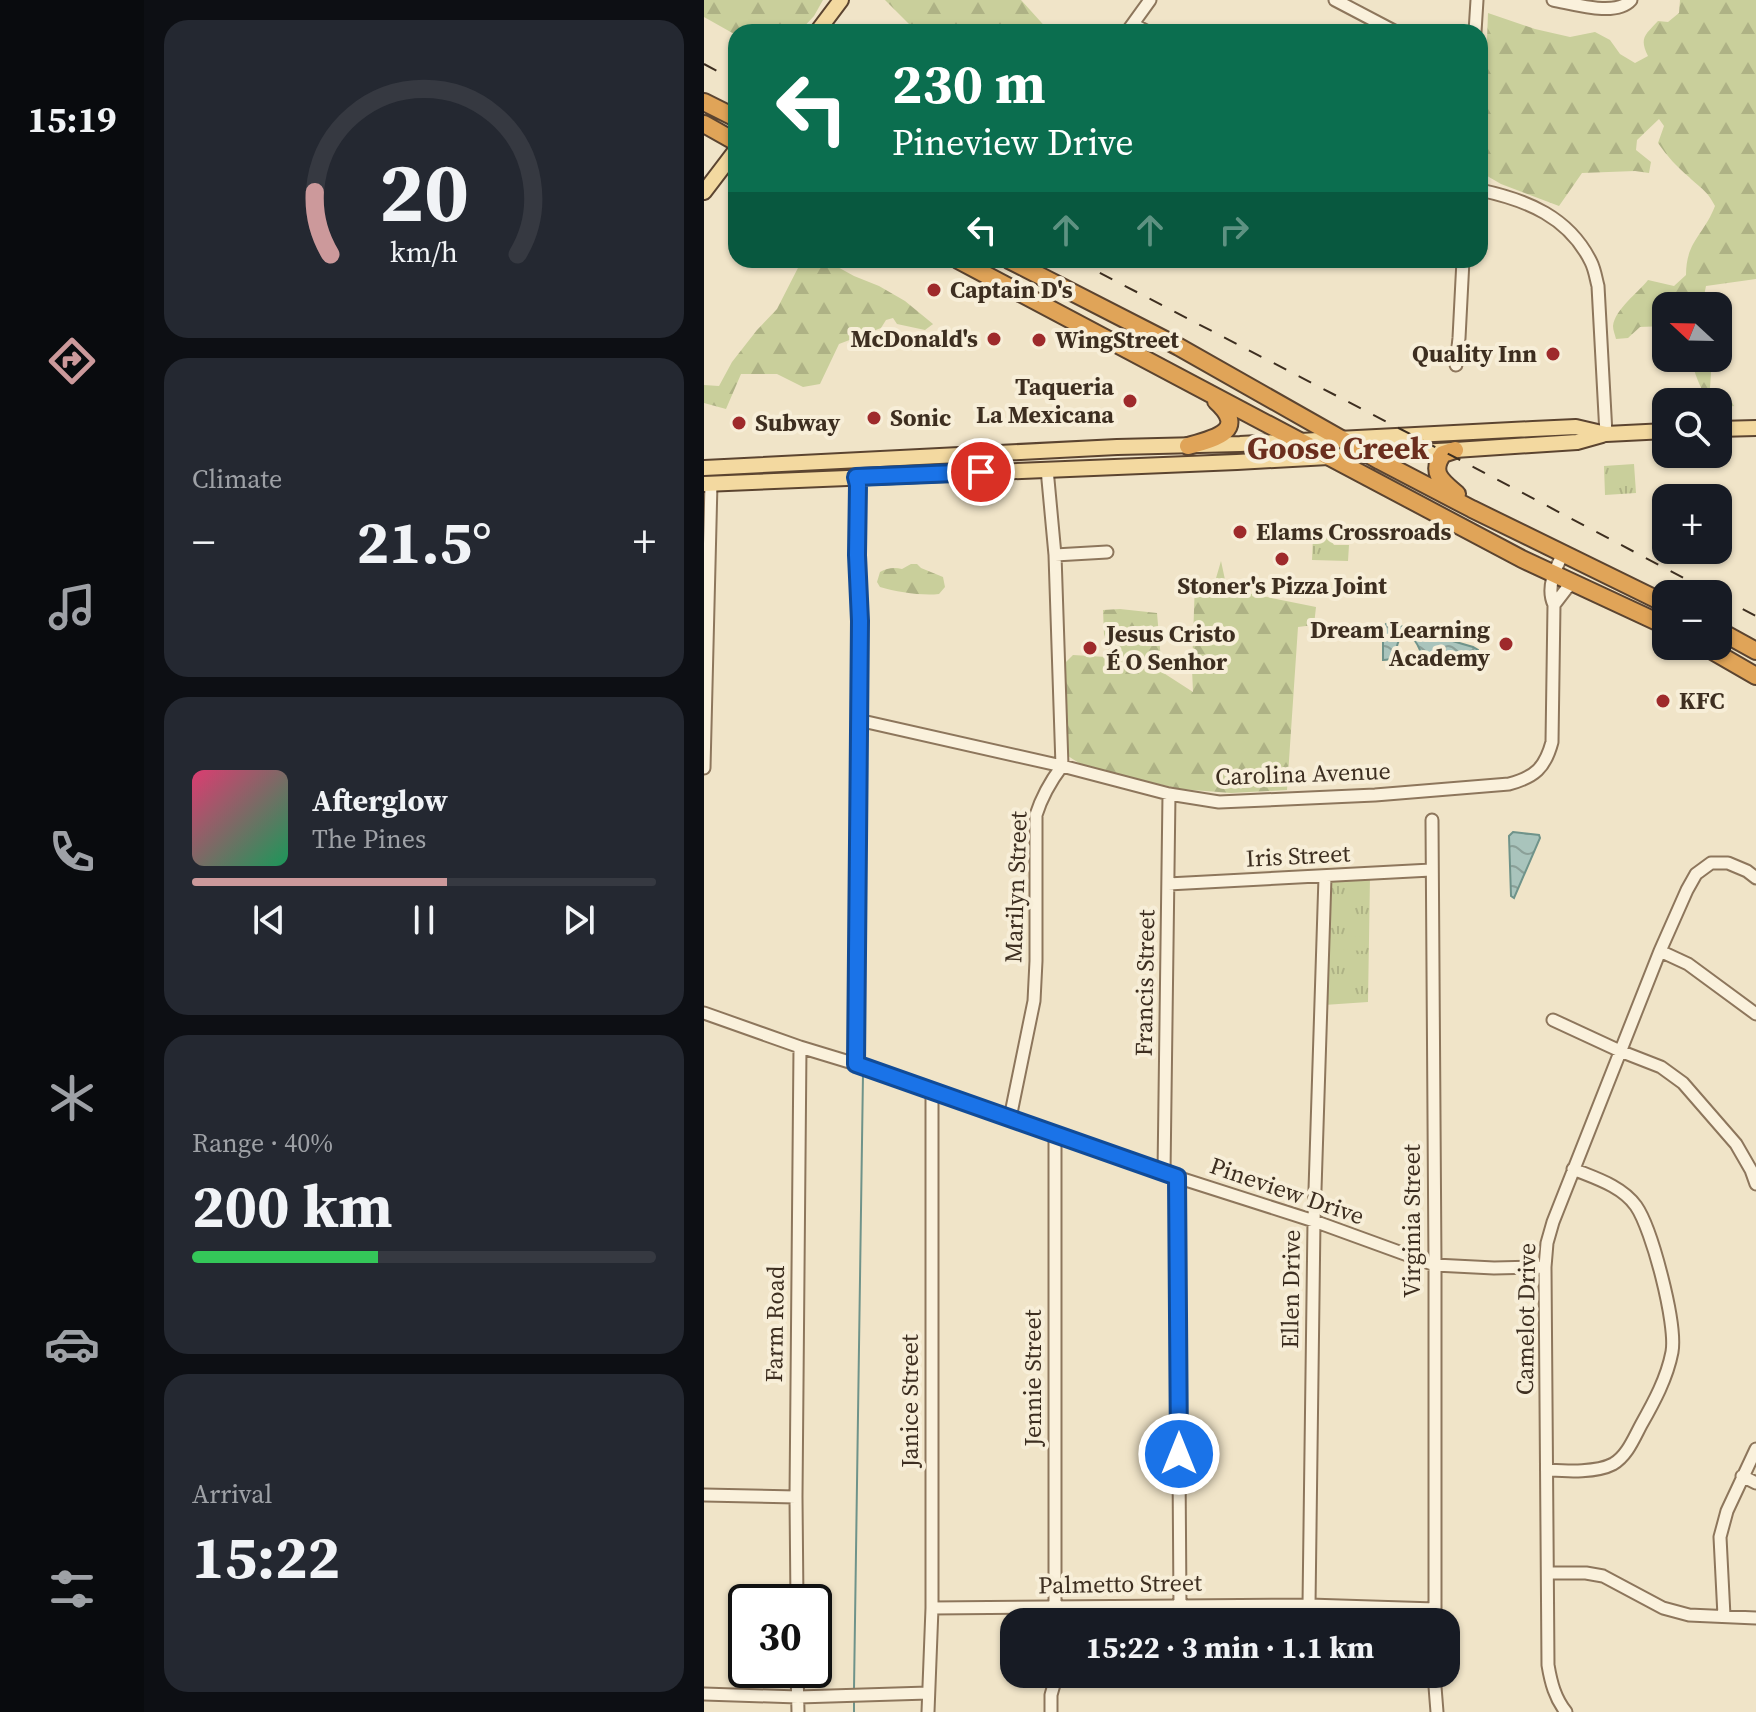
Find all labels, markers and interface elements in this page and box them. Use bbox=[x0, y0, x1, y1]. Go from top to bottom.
text: 230 m bbox=[892, 45, 1046, 122]
icon: left bbox=[760, 56, 864, 160]
text: 15:19 bbox=[28, 95, 116, 144]
text: Pineview Drive bbox=[892, 118, 1134, 167]
text: 20 bbox=[379, 135, 469, 249]
icon: left bbox=[960, 208, 1004, 252]
icon: ahead bbox=[1044, 208, 1088, 252]
icon: ahead bbox=[1128, 208, 1172, 252]
icon: right bbox=[1212, 208, 1256, 252]
text: km/h bbox=[390, 232, 458, 272]
place label: Captain D's bbox=[950, 273, 1073, 306]
marker: Captain D's bbox=[925, 281, 943, 299]
north arrow bbox=[1652, 292, 1732, 372]
map controls bbox=[1652, 292, 1732, 660]
place label: McDonald's bbox=[851, 322, 978, 355]
place label: WingStreet bbox=[1055, 323, 1179, 356]
marker: McDonald's bbox=[985, 330, 1003, 348]
marker: WingStreet bbox=[1030, 331, 1048, 349]
icon: directions bbox=[44, 333, 100, 389]
place label: Quality Inn bbox=[1412, 337, 1537, 370]
marker: Quality Inn bbox=[1544, 345, 1562, 363]
place label: Taqueria La Mexicana bbox=[976, 370, 1114, 431]
button: search bbox=[1652, 388, 1732, 468]
marker: Taqueria La Mexicana bbox=[1121, 392, 1139, 410]
place label: Sonic bbox=[890, 401, 951, 434]
place label: Subway bbox=[755, 406, 840, 439]
marker: Sonic bbox=[865, 409, 883, 427]
marker: Subway bbox=[730, 414, 748, 432]
district label: Goose Creek bbox=[1247, 426, 1430, 470]
pin bbox=[947, 438, 1015, 506]
icon: arrive bbox=[959, 450, 1003, 494]
text: Climate bbox=[192, 461, 282, 497]
button: + bbox=[1652, 484, 1732, 564]
text: 21.5° bbox=[356, 501, 492, 583]
text: − bbox=[192, 511, 215, 572]
text: + bbox=[633, 511, 656, 572]
place label: Elams Crossroads bbox=[1256, 515, 1452, 548]
marker: Elams Crossroads bbox=[1231, 523, 1249, 541]
marker: Stoner's Pizza Joint bbox=[1273, 550, 1291, 568]
place label: Stoner's Pizza Joint bbox=[1177, 569, 1387, 602]
icon: music bbox=[44, 579, 100, 635]
button: − bbox=[1652, 580, 1732, 660]
place label: Dream Learning Academy bbox=[1310, 613, 1490, 674]
place label: Jesus Cristo É O Senhor bbox=[1104, 617, 1235, 678]
marker: Dream Learning Academy bbox=[1497, 635, 1515, 653]
marker: Jesus Cristo É O Senhor bbox=[1081, 639, 1099, 657]
place label: KFC bbox=[1679, 684, 1724, 717]
marker: KFC bbox=[1654, 692, 1672, 710]
street label: Carolina Avenue bbox=[1215, 754, 1391, 793]
text: Afterglow bbox=[312, 780, 448, 821]
street label: Marilyn Street bbox=[996, 810, 1035, 963]
text: The Pines bbox=[312, 821, 426, 857]
icon: phone bbox=[44, 824, 100, 880]
street label: Iris Street bbox=[1245, 836, 1351, 875]
icon: previous bbox=[247, 898, 291, 942]
icon: pause bbox=[402, 898, 446, 942]
icon: next bbox=[557, 898, 601, 942]
street label: Francis Street bbox=[1127, 909, 1162, 1057]
icon: climate bbox=[44, 1070, 100, 1126]
text: Range · 40% bbox=[192, 1125, 333, 1161]
street label: Virginia Street bbox=[1395, 1144, 1428, 1298]
street label: Pineview Drive bbox=[1206, 1149, 1369, 1232]
text: 200 km bbox=[192, 1165, 393, 1247]
street label: Ellen Drive bbox=[1273, 1229, 1308, 1349]
street label: Camelot Drive bbox=[1508, 1243, 1543, 1395]
street label: Farm Road bbox=[757, 1265, 792, 1383]
street label: Jennie Street bbox=[1016, 1309, 1049, 1447]
icon: car bbox=[44, 1316, 100, 1372]
street label: Janice Street bbox=[893, 1334, 926, 1469]
position arrow bbox=[1137, 1412, 1221, 1496]
text: Arrival bbox=[192, 1476, 272, 1512]
text: 15:22 bbox=[192, 1516, 340, 1598]
icon: filters bbox=[44, 1561, 100, 1617]
street label: Palmetto Street bbox=[1038, 1566, 1202, 1601]
speed limit sign: 30 bbox=[728, 1584, 832, 1688]
text: 15:22 · 3 min · 1.1 km bbox=[1086, 1627, 1374, 1668]

